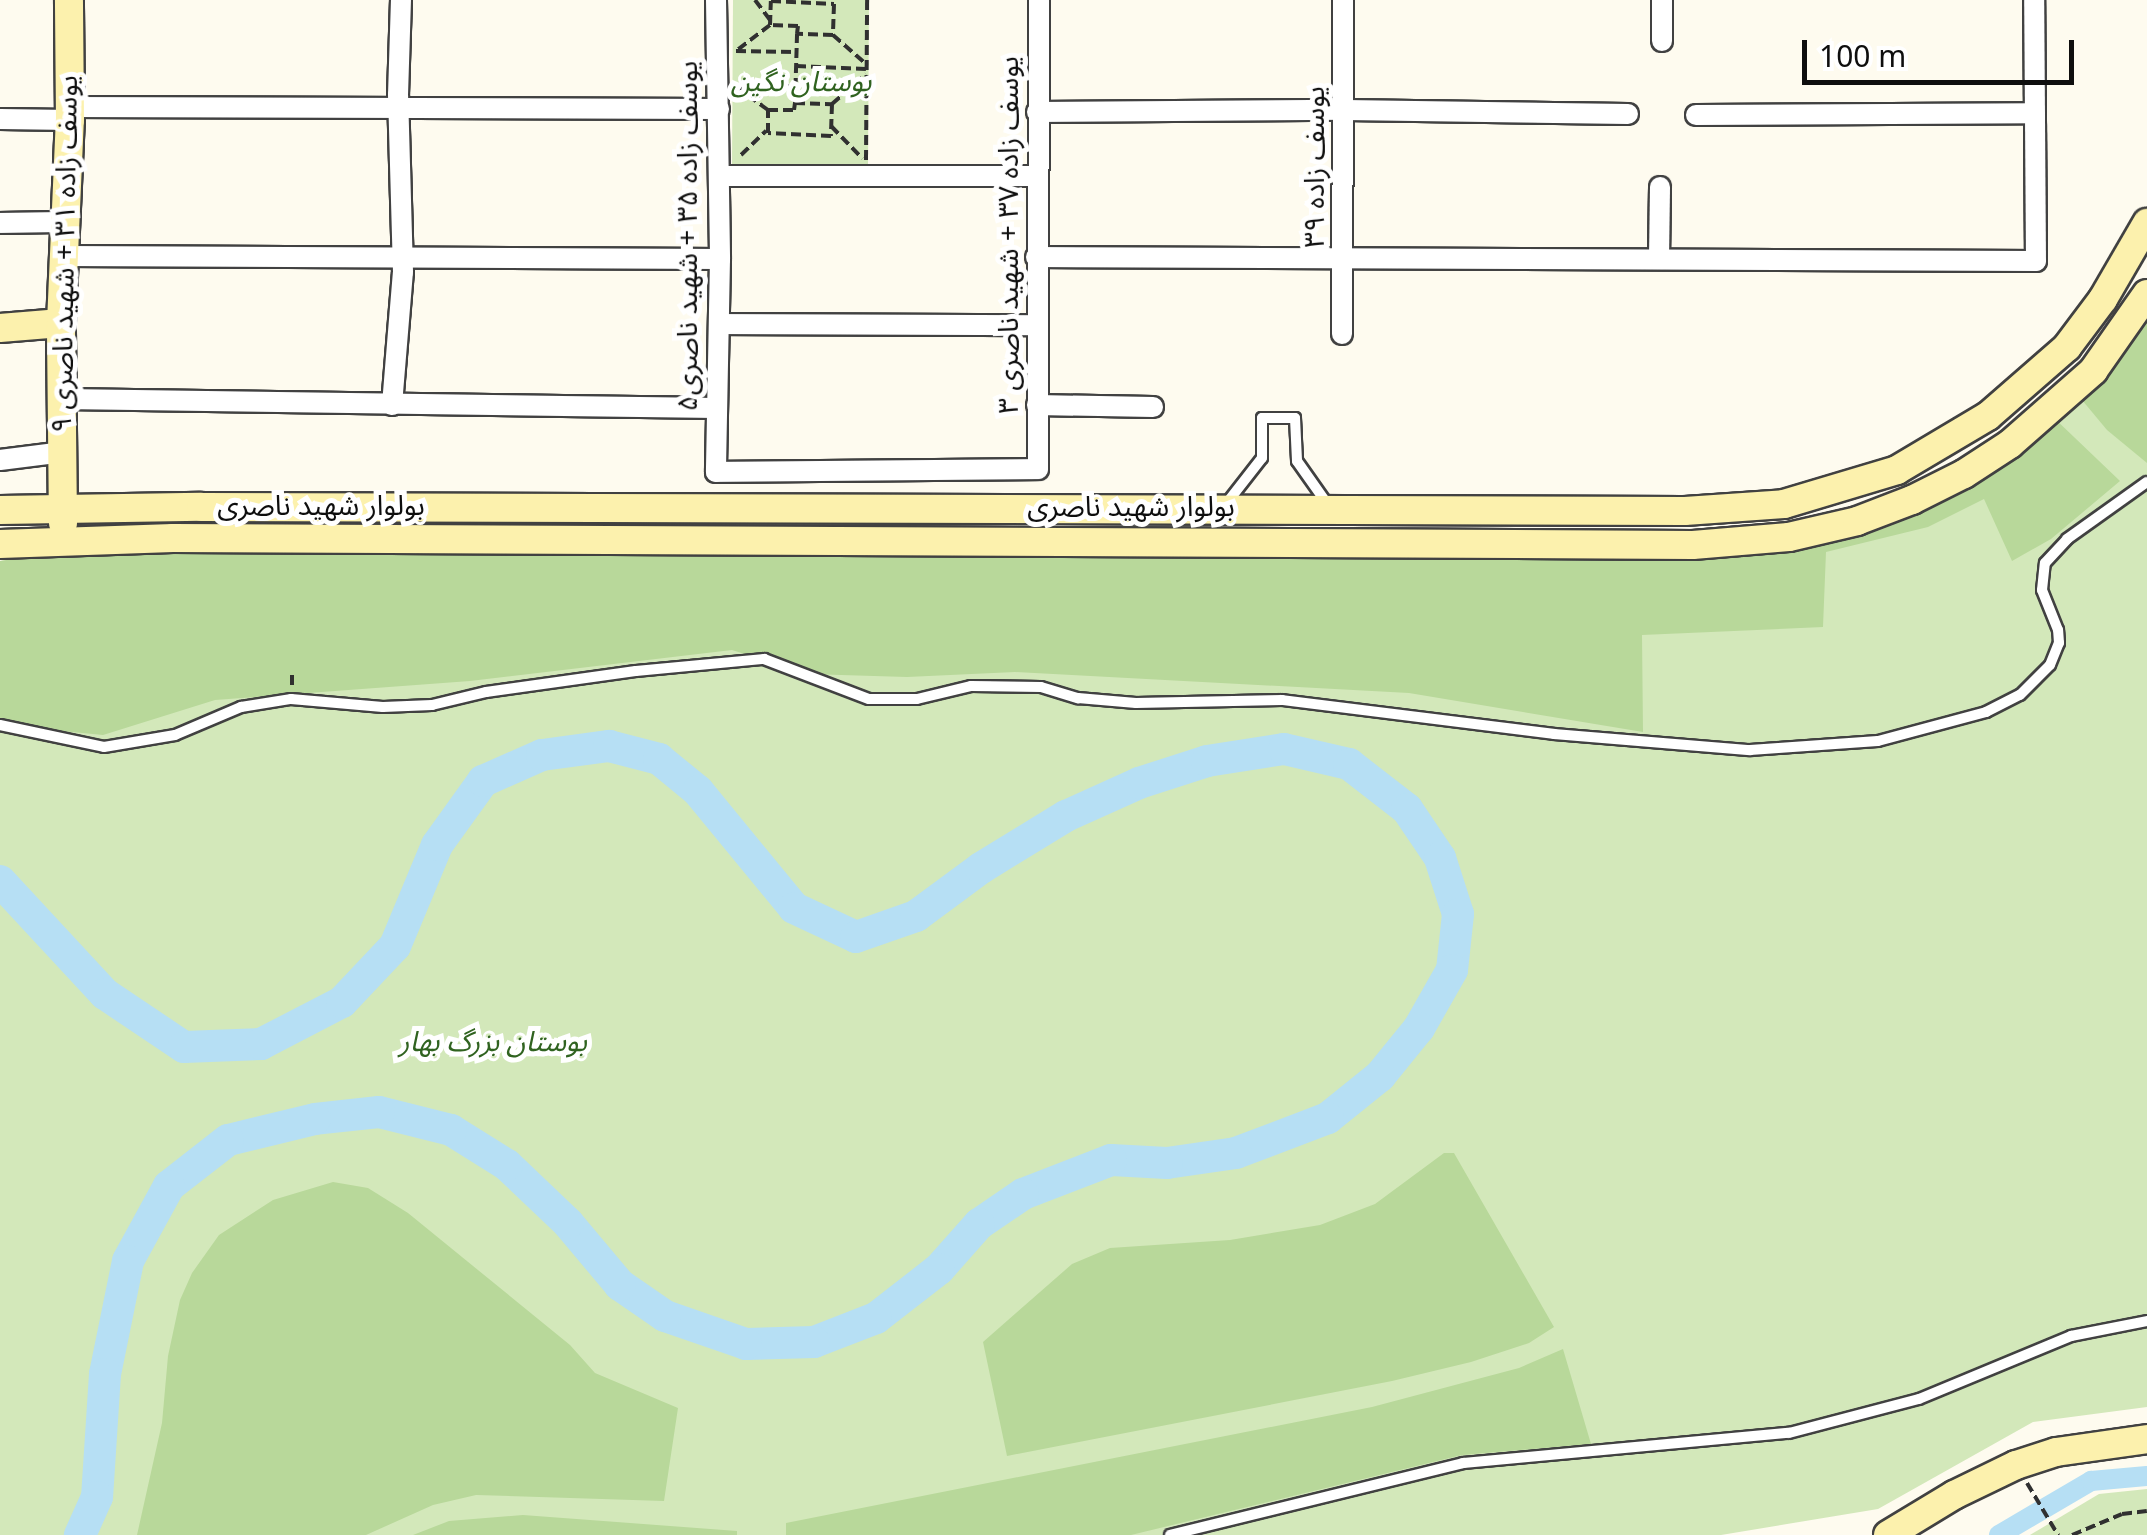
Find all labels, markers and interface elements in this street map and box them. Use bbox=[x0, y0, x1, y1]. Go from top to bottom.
scale bar bbox=[1807, 20, 2080, 82]
text: 100 m bbox=[1819, 26, 1906, 89]
street label: یوسف زاده ۳۷ + شهید ناصری ۳ bbox=[993, 56, 1027, 414]
street label: یوسف زاده ۳۵ + شهید ناصری۵ bbox=[672, 61, 706, 411]
park label: بوستان نگین bbox=[731, 66, 871, 100]
street label: یوسف زاده ۳۱ + شهید ناصری ۹ bbox=[46, 75, 86, 433]
street label: یوسف زاده ۳۹ bbox=[1299, 86, 1333, 248]
street label: بولوار شهید ناصری bbox=[217, 490, 425, 524]
street label: بولوار شهید ناصری bbox=[1027, 491, 1235, 525]
park label: بوستان بزرگ بهار bbox=[399, 1026, 587, 1060]

